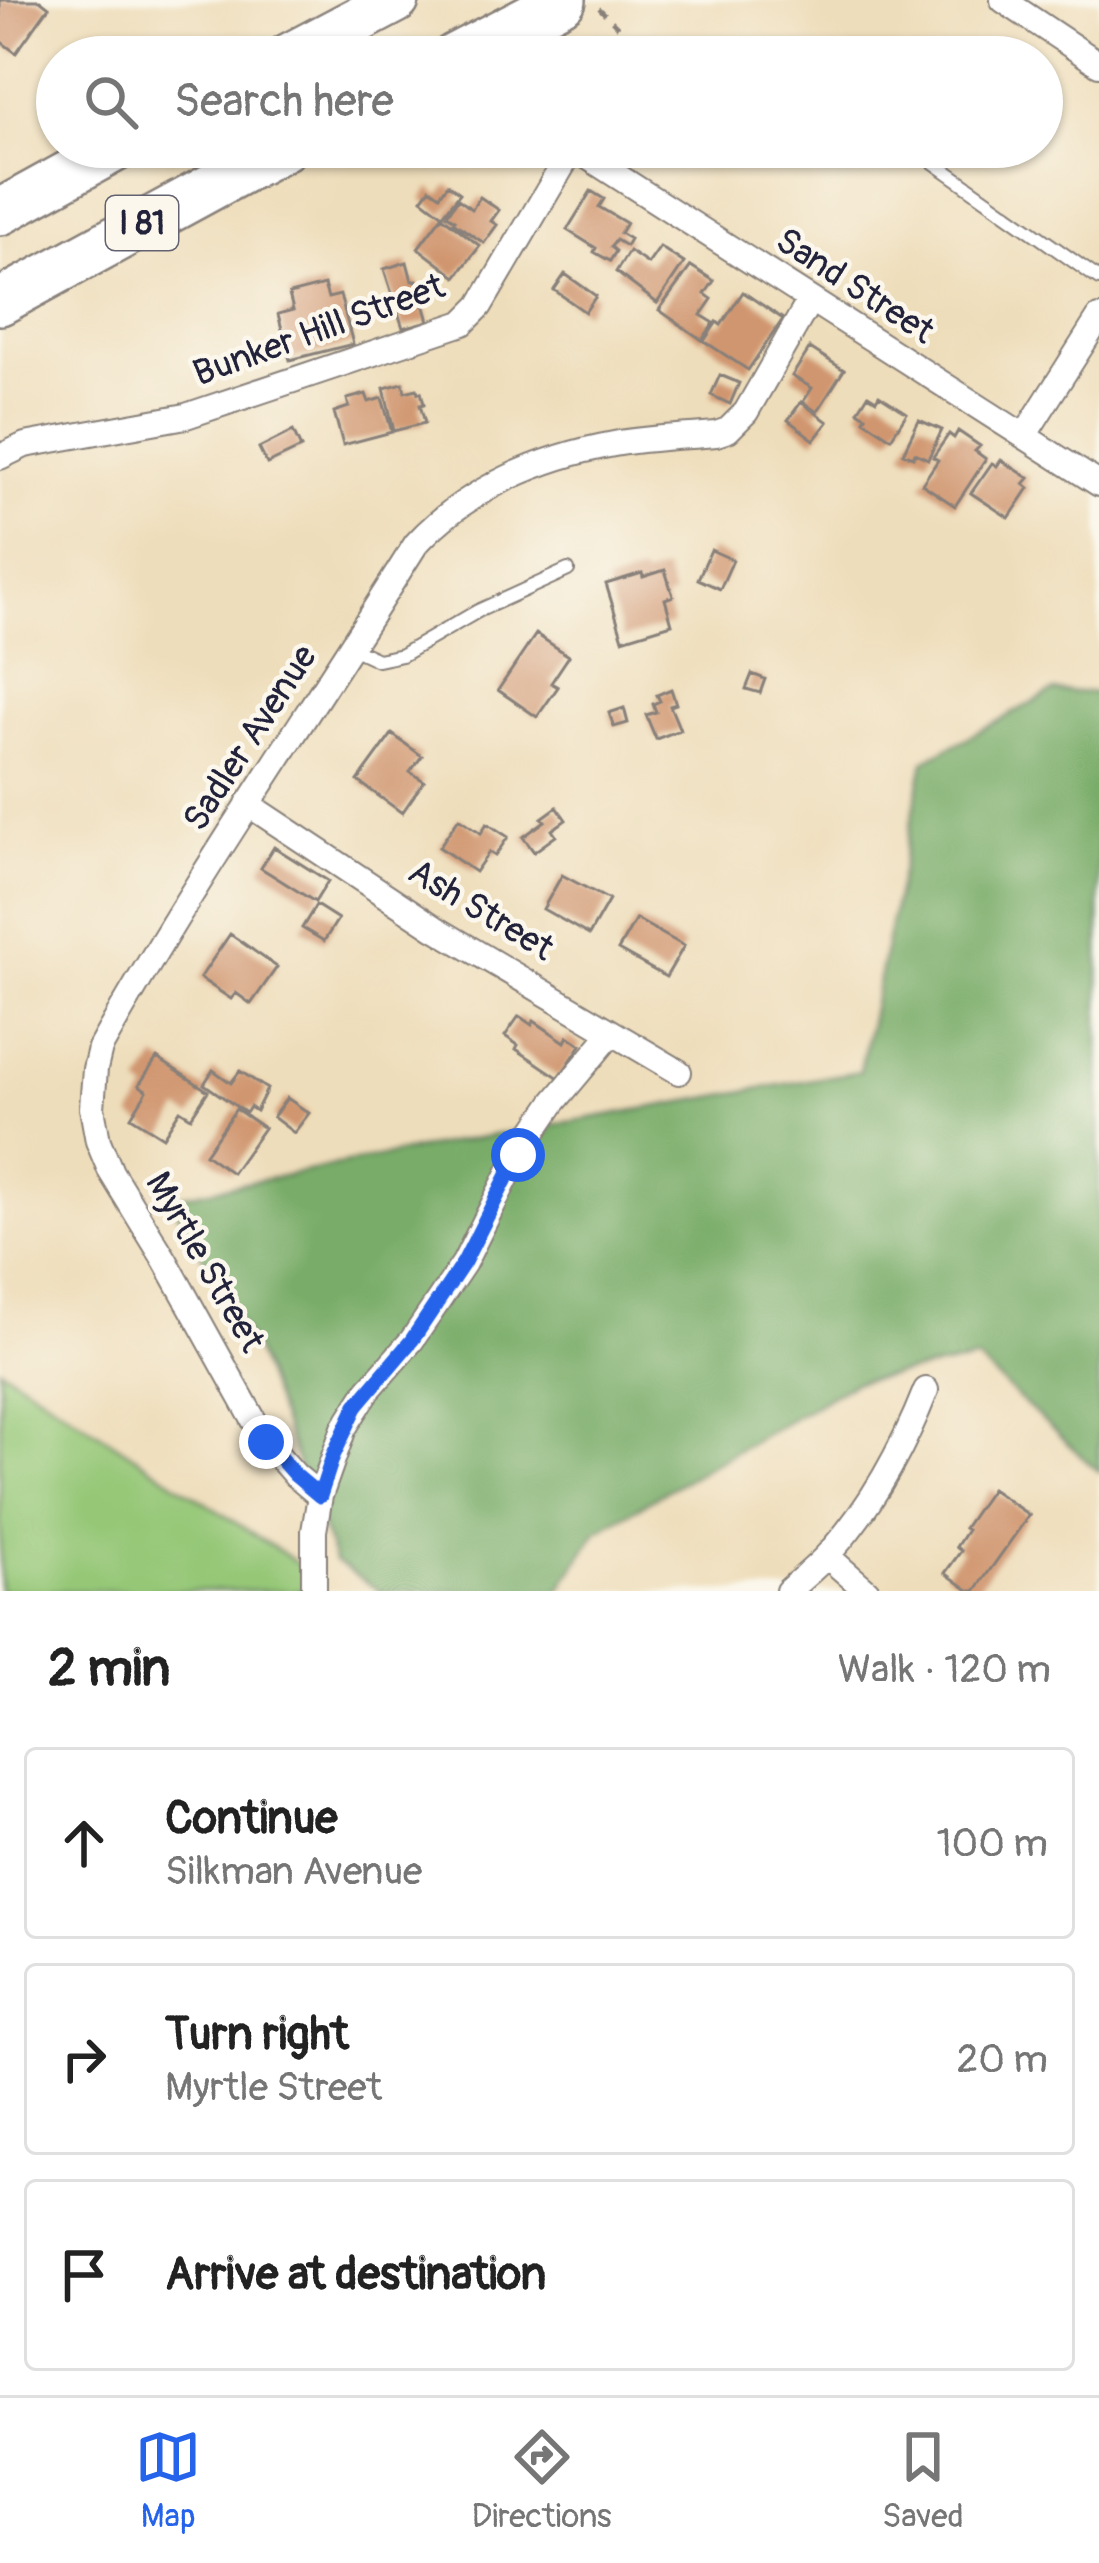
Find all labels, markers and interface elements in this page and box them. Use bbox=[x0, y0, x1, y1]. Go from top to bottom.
search box bbox=[36, 36, 1063, 168]
icon: search bbox=[78, 69, 144, 135]
text: Search here bbox=[174, 74, 394, 130]
road number: I 81 bbox=[106, 196, 178, 250]
street label: Sand Street bbox=[767, 218, 943, 354]
street label: Bunker Hill Street bbox=[187, 264, 451, 396]
street label: Sadler Avenue bbox=[173, 636, 327, 840]
street label: Ash Street bbox=[400, 849, 562, 971]
route start bbox=[491, 1128, 545, 1182]
street label: Myrtle Street bbox=[135, 1164, 275, 1360]
route end bbox=[239, 1415, 293, 1469]
text: 2 min bbox=[48, 1637, 170, 1701]
text: Walk · 120 m bbox=[838, 1645, 1051, 1694]
text: Continue bbox=[165, 1791, 338, 1847]
icon: ahead bbox=[51, 1810, 117, 1876]
text: 100 m bbox=[936, 1819, 1048, 1868]
text: Silkman Avenue bbox=[165, 1847, 422, 1896]
text: Turn right bbox=[165, 2007, 349, 2063]
icon: right bbox=[51, 2026, 117, 2092]
text: 20 m bbox=[956, 2035, 1048, 2084]
text: Myrtle Street bbox=[165, 2063, 382, 2112]
icon: arrive bbox=[51, 2242, 117, 2308]
text: Arrive at destination bbox=[165, 2247, 546, 2303]
tab: Map bbox=[135, 2424, 201, 2537]
tab: Directions bbox=[472, 2424, 612, 2537]
tab: Saved bbox=[882, 2424, 964, 2537]

